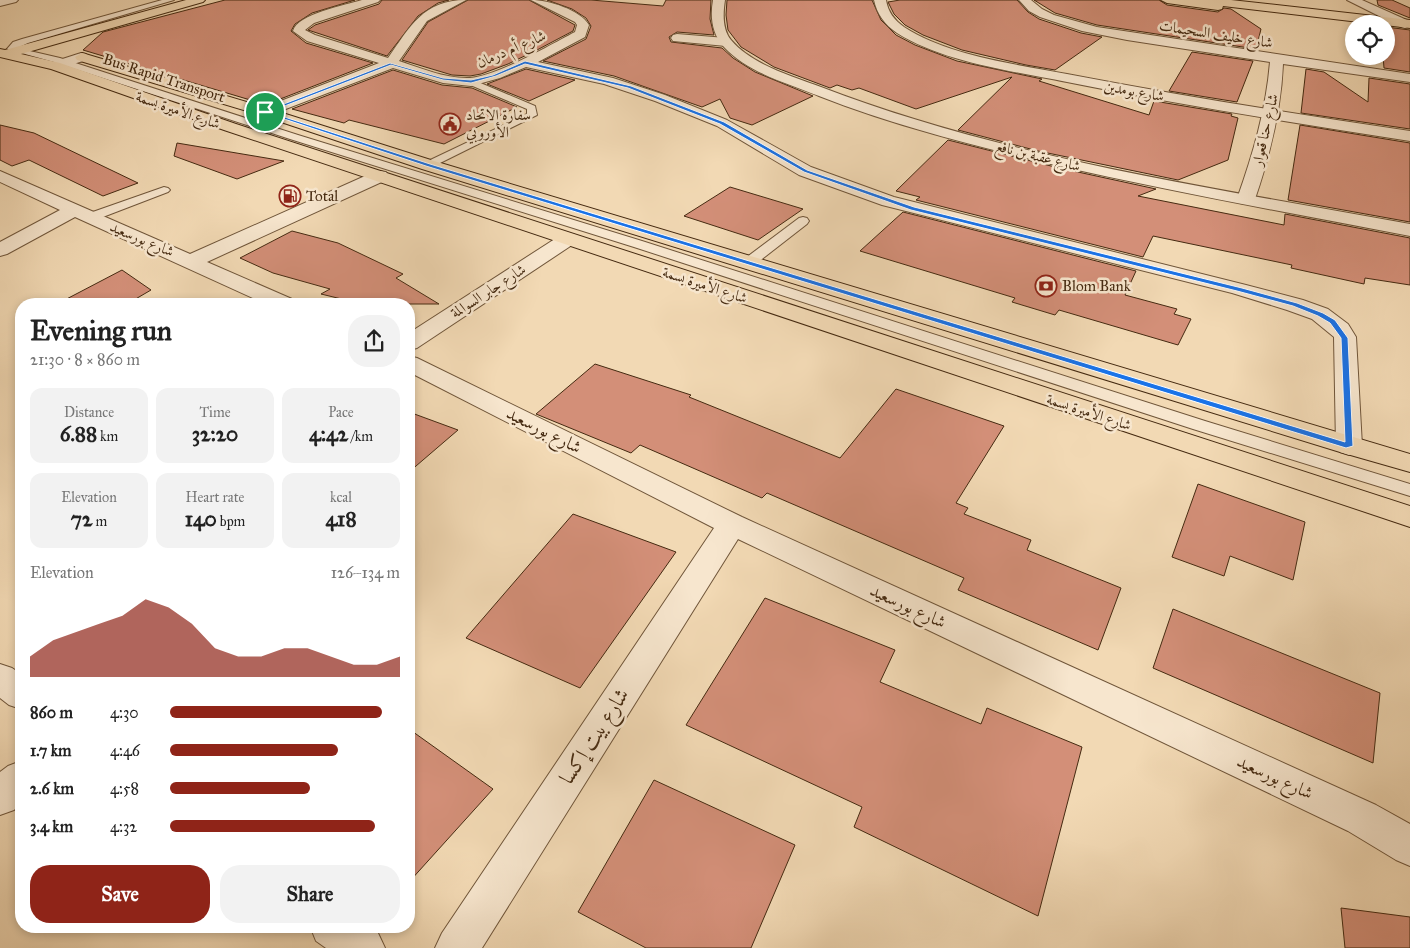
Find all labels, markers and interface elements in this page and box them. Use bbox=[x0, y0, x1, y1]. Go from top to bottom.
map controls bbox=[1345, 15, 1395, 65]
button: locate bbox=[1345, 15, 1395, 65]
street label: شارع خليف السحيمات bbox=[1157, 16, 1274, 56]
street label: شارع أم درمان bbox=[473, 25, 550, 75]
street label: Bus Rapid Transport bbox=[101, 50, 228, 106]
street label: شارع بومدين bbox=[1102, 77, 1166, 109]
street label: شارع الأميرة بسمة bbox=[132, 85, 223, 137]
pin bbox=[244, 91, 286, 133]
street label: شارع حنا قعوار bbox=[1247, 92, 1286, 171]
icon: arrive bbox=[251, 98, 279, 126]
place label: سفارة الاتحاد الأوروبي bbox=[466, 106, 531, 144]
public building icon: سفارة الاتحاد الأوروبي bbox=[438, 112, 462, 136]
street label: شارع عقبة بن نافع bbox=[992, 137, 1082, 180]
fuel station icon: Total bbox=[278, 184, 302, 208]
place label: Total bbox=[306, 187, 339, 205]
street label: شارع بورسعيد bbox=[106, 217, 177, 264]
street label: شارع جابر السوالمة bbox=[447, 260, 531, 325]
street label: شارع الأميرة بسمة bbox=[659, 261, 750, 311]
bank icon: Blom Bank bbox=[1034, 274, 1058, 298]
place label: Blom Bank bbox=[1062, 277, 1131, 295]
text: Evening run bbox=[30, 313, 172, 348]
button: share bbox=[348, 315, 400, 367]
text: 21:30 · 8 × 860 m bbox=[30, 350, 140, 369]
street label: شارع الأميرة بسمة bbox=[1043, 388, 1134, 438]
street label: شارع بورسعيد bbox=[501, 402, 585, 462]
text: Distance bbox=[64, 404, 114, 421]
text: Time bbox=[200, 404, 231, 421]
text: Pace bbox=[328, 404, 354, 421]
text: 6.88 bbox=[60, 421, 97, 447]
text: 32:20 bbox=[192, 421, 238, 447]
text: 4:42 bbox=[309, 421, 348, 447]
text: km bbox=[97, 428, 118, 445]
text: /km bbox=[348, 428, 373, 445]
text: Elevation bbox=[61, 489, 117, 506]
text: Heart rate bbox=[186, 489, 244, 506]
text: kcal bbox=[330, 489, 352, 506]
text: 72 bbox=[71, 506, 92, 532]
text: 140 bbox=[185, 506, 217, 532]
text: 418 bbox=[325, 506, 357, 532]
text: m bbox=[92, 513, 107, 530]
text: bpm bbox=[217, 513, 245, 530]
text: Elevation bbox=[30, 563, 94, 582]
text: 126–134 m bbox=[331, 563, 400, 582]
street label: شارع بورسعيد bbox=[865, 579, 950, 637]
street label: شارع بيت إكسا bbox=[553, 683, 639, 792]
text: 860 m bbox=[30, 703, 73, 722]
text: 4:30 bbox=[110, 703, 139, 722]
text: 1.7 km bbox=[30, 741, 72, 760]
text: 4:46 bbox=[110, 741, 140, 760]
street label: شارع بورسعيد bbox=[1232, 750, 1317, 808]
text: 2.6 km bbox=[30, 779, 74, 798]
text: 4:58 bbox=[110, 779, 139, 798]
text: 3.4 km bbox=[30, 817, 73, 836]
text: 4:32 bbox=[110, 817, 137, 836]
button: Save bbox=[30, 865, 210, 923]
button: Share bbox=[220, 865, 400, 923]

